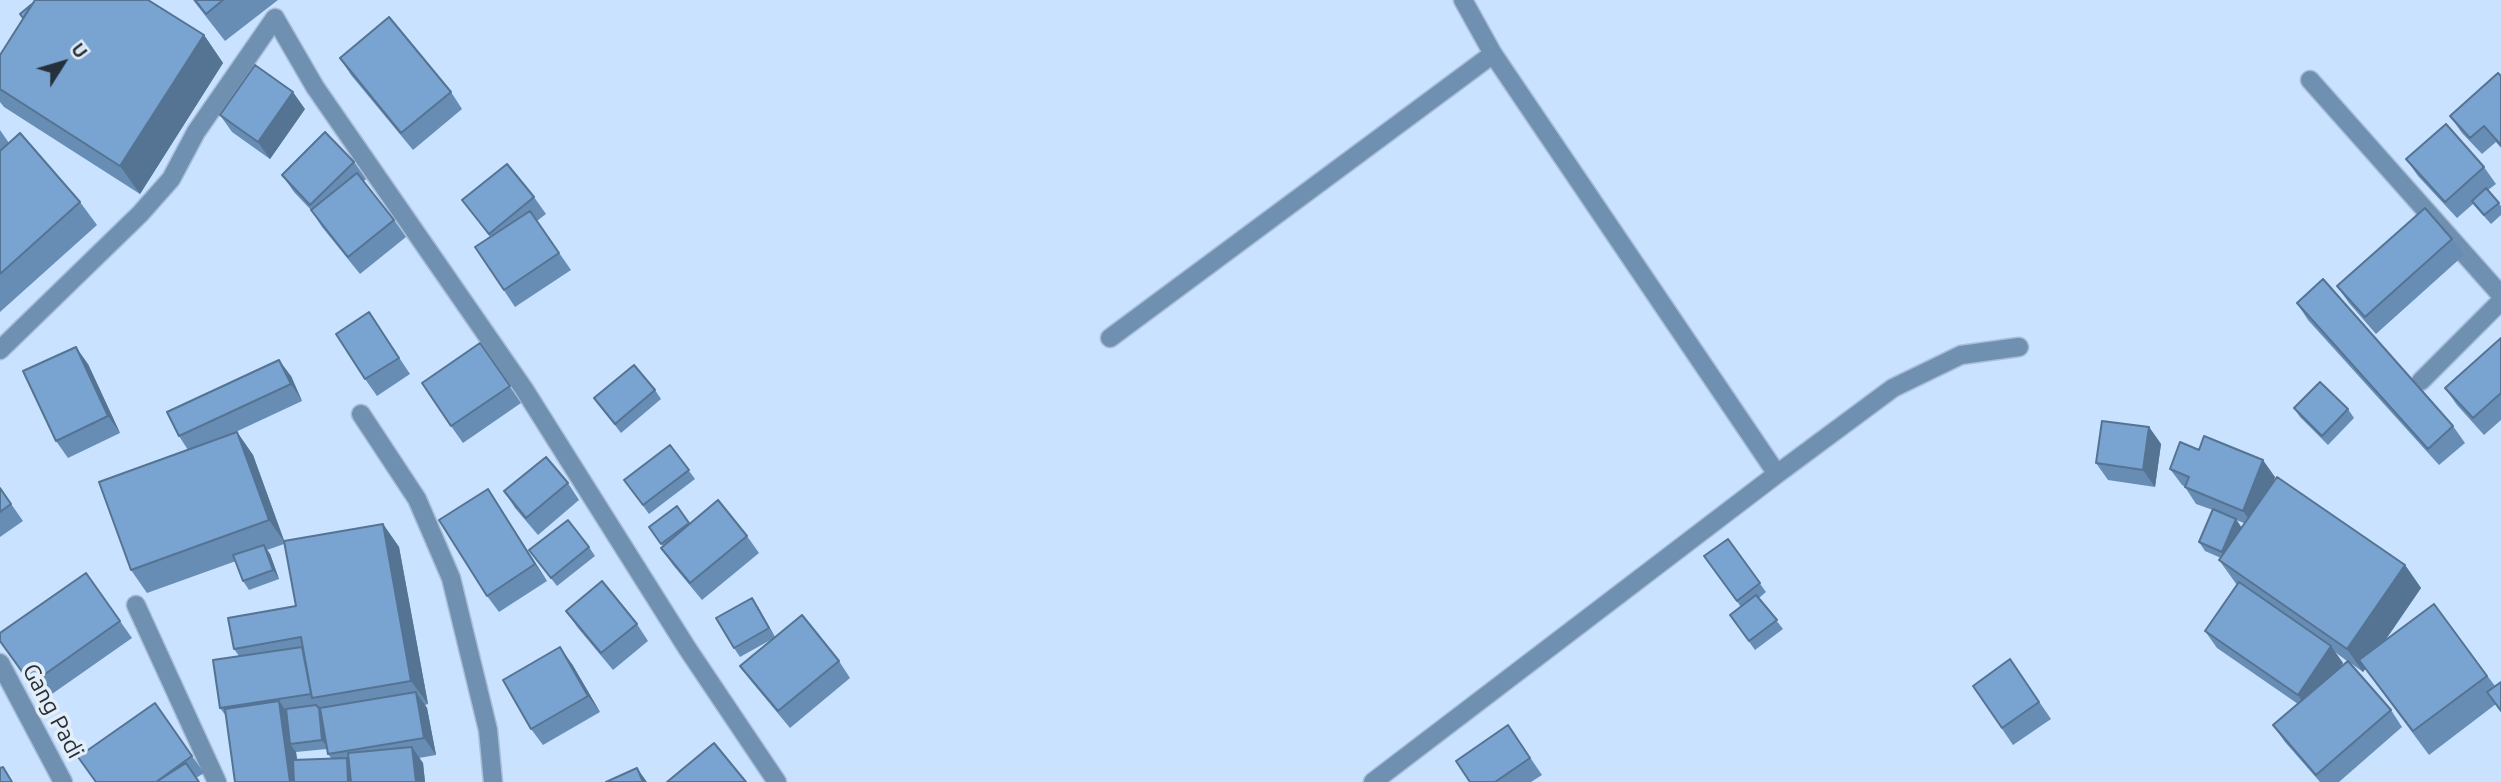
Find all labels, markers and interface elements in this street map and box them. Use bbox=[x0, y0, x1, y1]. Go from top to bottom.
north arrow bbox=[28, 28, 98, 98]
text: U bbox=[67, 38, 93, 62]
street label: Gang Padi bbox=[17, 659, 89, 763]

